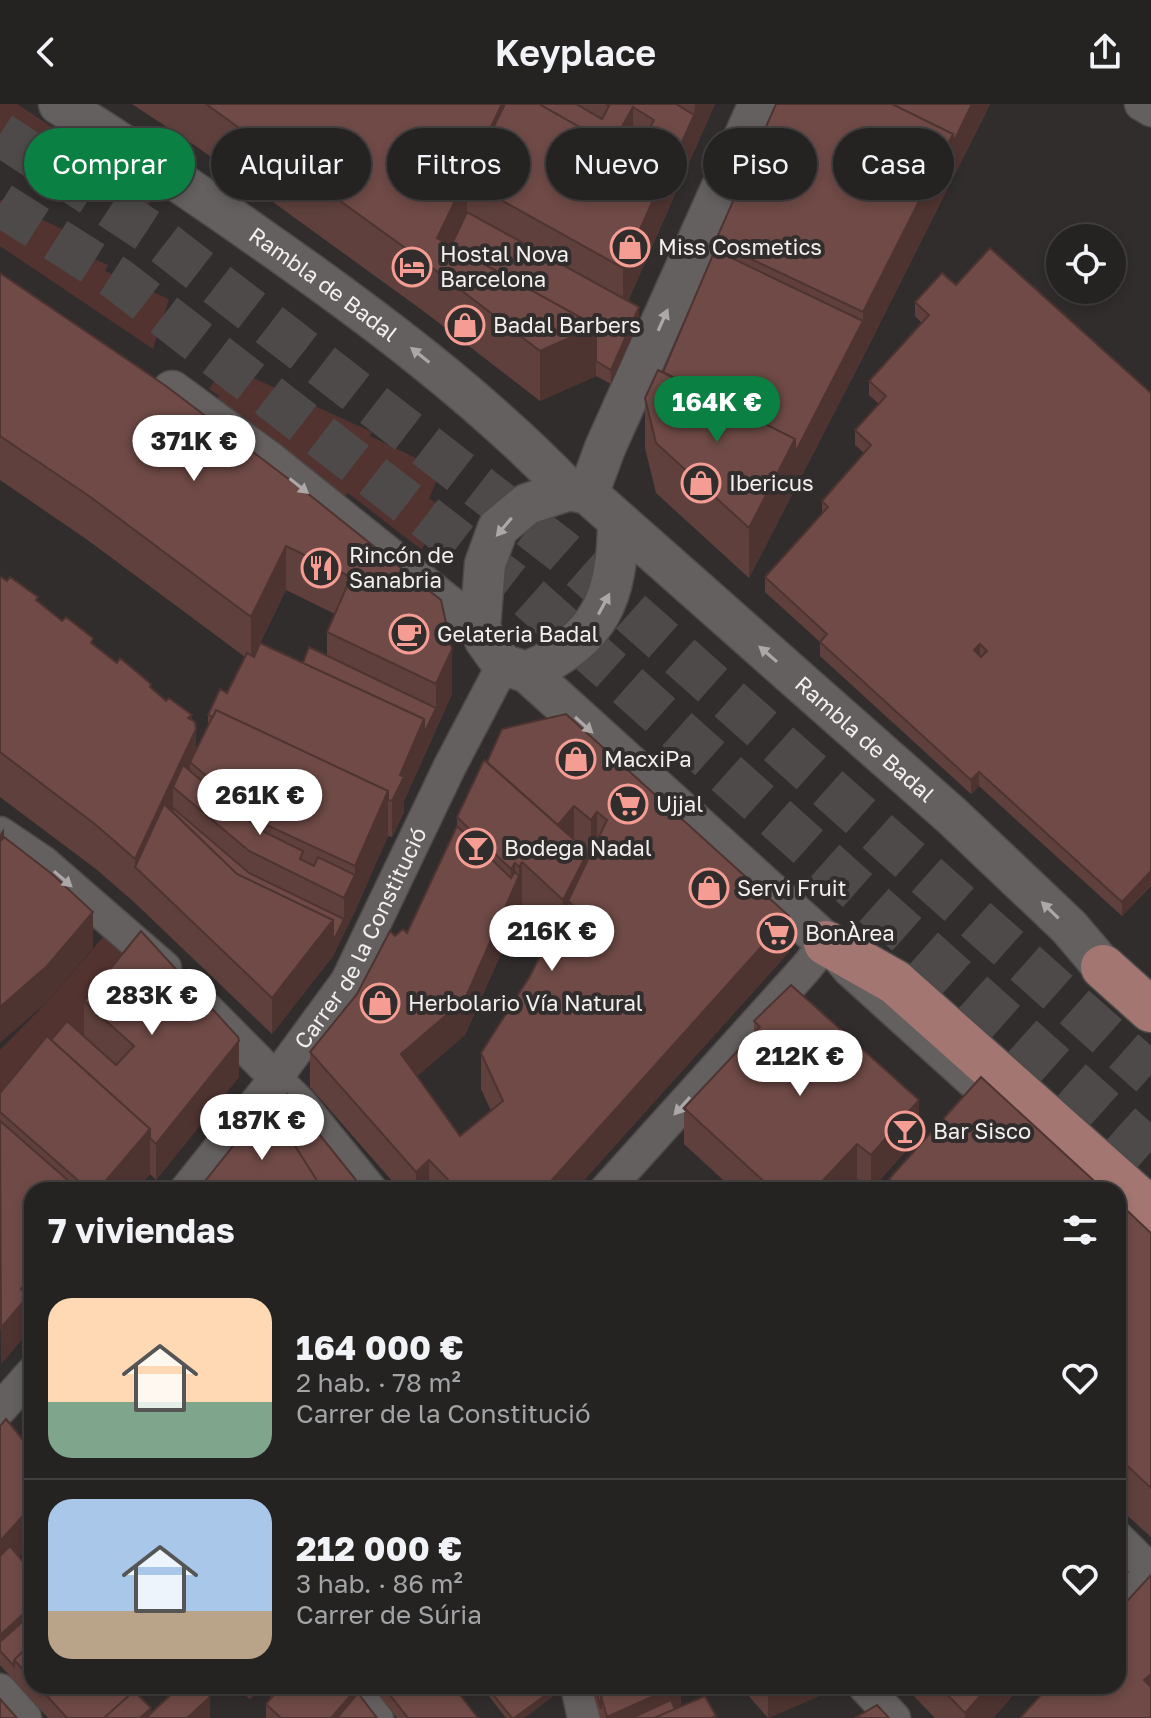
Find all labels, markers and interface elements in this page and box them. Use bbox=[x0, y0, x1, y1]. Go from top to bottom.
icon: back bbox=[24, 30, 68, 74]
icon: share bbox=[1083, 30, 1127, 74]
text: Keyplace bbox=[495, 31, 656, 74]
chip: Comprar bbox=[24, 128, 195, 200]
chip: Alquilar bbox=[211, 128, 371, 200]
chip: Filtros bbox=[387, 128, 530, 200]
chip: Nuevo bbox=[546, 128, 687, 200]
chip: Piso bbox=[703, 128, 817, 200]
chip: Casa bbox=[833, 128, 954, 200]
street label: Rambla de Badal bbox=[244, 221, 403, 347]
map controls bbox=[1046, 224, 1126, 304]
button: locate bbox=[1046, 224, 1126, 304]
shop icon: Miss Cosmetics bbox=[609, 226, 651, 268]
place label: Miss Cosmetics bbox=[658, 233, 822, 260]
place label: Hostal Nova Barcelona bbox=[440, 240, 569, 292]
hotel icon: Hostal Nova Barcelona bbox=[391, 246, 433, 288]
shop icon: Badal Barbers bbox=[444, 304, 486, 346]
one-way arrow bbox=[656, 308, 669, 332]
place label: Badal Barbers bbox=[493, 311, 641, 338]
one-way arrow bbox=[410, 347, 430, 364]
pin: 164K € bbox=[652, 376, 782, 444]
text: 164K € bbox=[672, 386, 762, 417]
pin: 371K € bbox=[129, 415, 259, 483]
text: 371K € bbox=[150, 425, 238, 456]
shop icon: Ibericus bbox=[680, 462, 722, 504]
place label: Ibericus bbox=[729, 469, 814, 496]
one-way arrow bbox=[289, 477, 309, 494]
one-way arrow bbox=[495, 516, 512, 537]
place label: Rincón de Sanabria bbox=[349, 541, 454, 593]
restaurant icon: Rincón de Sanabria bbox=[300, 547, 342, 589]
one-way arrow bbox=[598, 592, 611, 615]
cafe icon: Gelateria Badal bbox=[388, 613, 430, 655]
place label: Gelateria Badal bbox=[437, 620, 599, 647]
one-way arrow bbox=[758, 645, 777, 663]
street label: Rambla de Badal bbox=[790, 670, 941, 807]
one-way arrow bbox=[574, 716, 593, 734]
shop icon: MacxiPa bbox=[555, 738, 597, 780]
place label: MacxiPa bbox=[604, 745, 692, 772]
pin: 261K € bbox=[195, 769, 325, 837]
text: 261K € bbox=[215, 779, 305, 810]
supermarket icon: Ujjal bbox=[607, 783, 649, 825]
place label: Ujjal bbox=[656, 790, 703, 817]
street label: Carrer de la Constitució bbox=[288, 823, 432, 1054]
bar icon: Bodega Nadal bbox=[455, 827, 497, 869]
place label: Bodega Nadal bbox=[504, 834, 652, 861]
shop icon: Servi Fruit bbox=[688, 867, 730, 909]
one-way arrow bbox=[52, 870, 72, 887]
place label: Servi Fruit bbox=[737, 874, 846, 901]
one-way arrow bbox=[1041, 901, 1060, 919]
pin: 216K € bbox=[487, 905, 617, 973]
supermarket icon: BonÀrea bbox=[756, 912, 798, 954]
text: 216K € bbox=[507, 915, 597, 946]
place label: BonÀrea bbox=[805, 919, 895, 946]
pin: 283K € bbox=[87, 969, 217, 1037]
text: 283K € bbox=[106, 979, 198, 1010]
shop icon: Herbolario Vía Natural bbox=[359, 982, 401, 1024]
place label: Herbolario Vía Natural bbox=[408, 989, 643, 1016]
pin: 212K € bbox=[735, 1030, 865, 1098]
text: 212K € bbox=[756, 1040, 844, 1071]
pin: 187K € bbox=[197, 1094, 327, 1162]
one-way arrow bbox=[673, 1097, 691, 1116]
text: 187K € bbox=[218, 1104, 306, 1135]
bar icon: Bar Sisco bbox=[884, 1110, 926, 1152]
place label: Bar Sisco bbox=[933, 1117, 1031, 1144]
icon: filters bbox=[1058, 1208, 1102, 1252]
text: 7 viviendas bbox=[48, 1210, 235, 1250]
text: 164 000 € bbox=[296, 1327, 464, 1367]
icon: home bbox=[112, 1330, 208, 1426]
icon: heart bbox=[1058, 1356, 1102, 1400]
text: 2 hab. · 78 m² bbox=[296, 1367, 461, 1398]
text: Carrer de la Constitució bbox=[296, 1398, 590, 1429]
text: 212 000 € bbox=[296, 1528, 462, 1568]
icon: home bbox=[112, 1531, 208, 1627]
icon: heart bbox=[1058, 1557, 1102, 1601]
text: 3 hab. · 86 m² bbox=[296, 1568, 463, 1599]
text: Carrer de Súria bbox=[296, 1599, 482, 1630]

